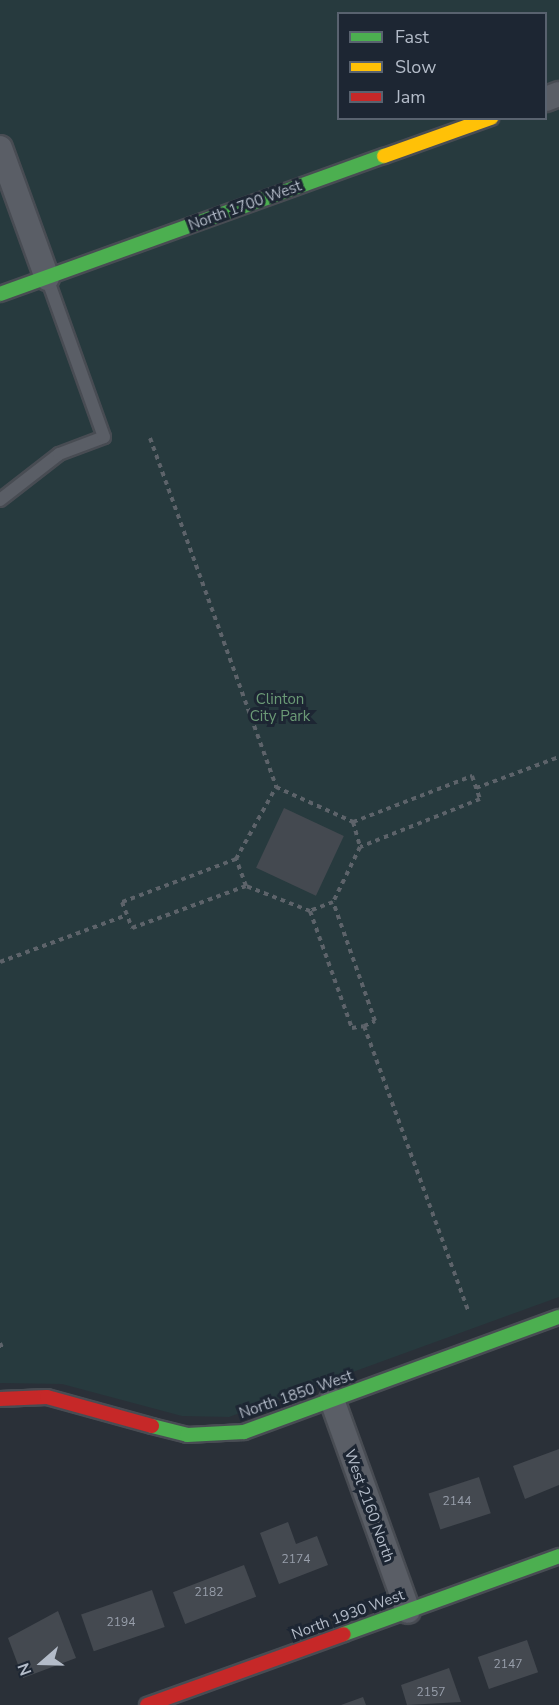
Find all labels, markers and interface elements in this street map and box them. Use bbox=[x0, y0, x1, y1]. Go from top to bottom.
legend bbox=[337, 12, 547, 120]
text: Fast bbox=[395, 25, 429, 49]
text: Slow bbox=[395, 55, 436, 79]
text: Jam bbox=[395, 85, 426, 109]
street label: North 1700 West bbox=[186, 177, 304, 235]
park label: Clinton City Park bbox=[250, 690, 310, 725]
street label: North 1850 West bbox=[237, 1367, 355, 1423]
street label: West 2160 North bbox=[340, 1447, 398, 1565]
house number: 2144 bbox=[443, 1495, 471, 1509]
house number: 2174 bbox=[282, 1553, 310, 1567]
house number: 2182 bbox=[195, 1586, 223, 1600]
street label: North 1930 West bbox=[289, 1586, 407, 1644]
house number: 2194 bbox=[107, 1616, 135, 1630]
north arrow bbox=[12, 1633, 72, 1693]
house number: 2147 bbox=[494, 1658, 522, 1672]
text: N bbox=[13, 1660, 37, 1679]
house number: 2157 bbox=[417, 1686, 445, 1700]

